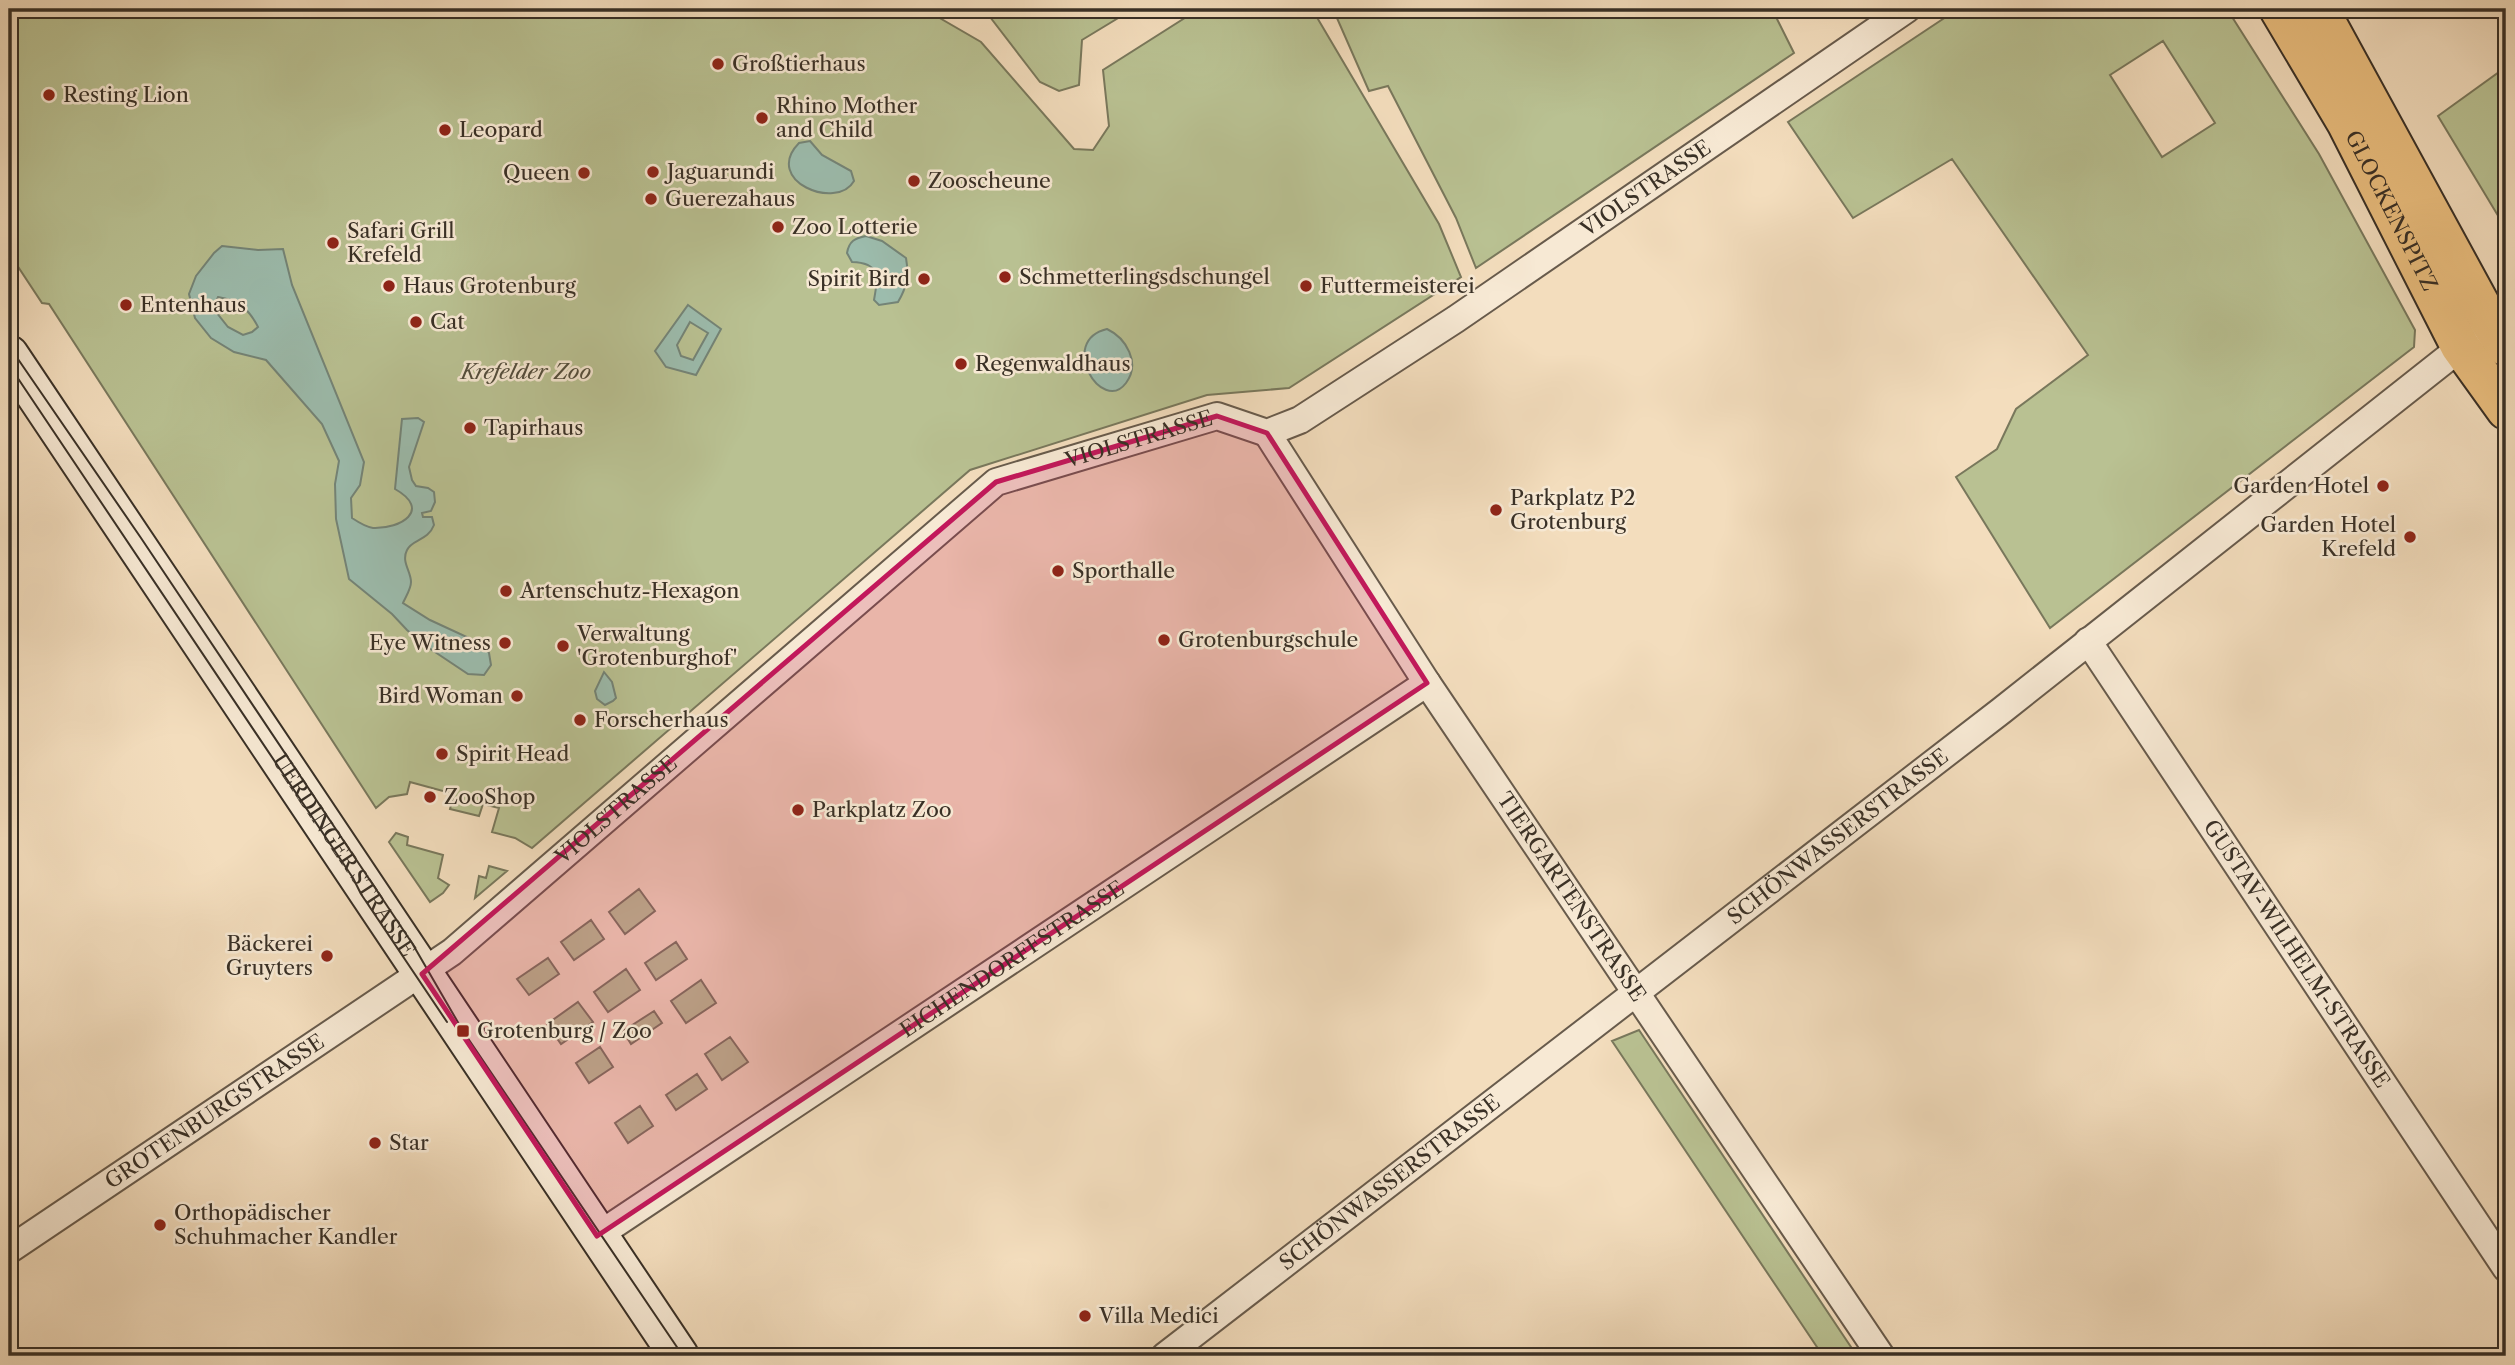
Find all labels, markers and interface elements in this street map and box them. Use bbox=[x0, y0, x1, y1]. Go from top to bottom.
place label: Großtierhaus bbox=[732, 51, 866, 76]
marker: Großtierhaus bbox=[710, 56, 726, 72]
place label: Resting Lion bbox=[63, 82, 189, 107]
marker: Resting Lion bbox=[41, 87, 57, 103]
place label: Rhino Mother and Child bbox=[776, 93, 917, 142]
marker: Rhino Mother and Child bbox=[754, 110, 770, 126]
place label: Leopard bbox=[459, 117, 543, 142]
marker: Leopard bbox=[437, 122, 453, 138]
street label: GLOCKENSPITZ bbox=[2340, 126, 2443, 295]
street label: VIOLSTRASSE bbox=[1575, 134, 1716, 242]
place label: Jaguarundi bbox=[664, 159, 774, 184]
place label: Queen bbox=[503, 160, 570, 185]
marker: Jaguarundi bbox=[645, 164, 661, 180]
marker: Queen bbox=[576, 165, 592, 181]
place label: Zooscheune bbox=[928, 168, 1051, 193]
marker: Zooscheune bbox=[906, 173, 922, 189]
place label: Guerezahaus bbox=[665, 186, 795, 211]
marker: Guerezahaus bbox=[643, 191, 659, 207]
place label: Zoo Lotterie bbox=[792, 214, 918, 239]
place label: Safari Grill Krefeld bbox=[347, 218, 455, 267]
marker: Zoo Lotterie bbox=[770, 219, 786, 235]
marker: Safari Grill Krefeld bbox=[325, 235, 341, 251]
place label: Schmetterlingsdschungel bbox=[1019, 264, 1270, 289]
place label: Spirit Bird bbox=[808, 266, 910, 291]
marker: Schmetterlingsdschungel bbox=[997, 269, 1013, 285]
marker: Spirit Bird bbox=[916, 271, 932, 287]
place label: Haus Grotenburg bbox=[403, 273, 577, 298]
place label: Futtermeisterei bbox=[1320, 273, 1475, 298]
marker: Haus Grotenburg bbox=[381, 278, 397, 294]
marker: Futtermeisterei bbox=[1298, 278, 1314, 294]
place label: Entenhaus bbox=[140, 292, 246, 317]
marker: Entenhaus bbox=[118, 297, 134, 313]
place label: Cat bbox=[430, 309, 465, 334]
marker: Cat bbox=[408, 314, 424, 330]
place label: Regenwaldhaus bbox=[975, 351, 1131, 376]
marker: Regenwaldhaus bbox=[953, 356, 969, 372]
park label: Krefelder Zoo bbox=[459, 359, 591, 384]
street label: VIOLSTRASSE bbox=[1061, 405, 1216, 473]
place label: Tapirhaus bbox=[484, 415, 583, 440]
marker: Tapirhaus bbox=[462, 420, 478, 436]
place label: Garden Hotel bbox=[2233, 473, 2369, 498]
marker: Garden Hotel bbox=[2375, 478, 2391, 494]
place label: Parkplatz P2 Grotenburg bbox=[1510, 485, 1636, 534]
marker: Parkplatz P2 Grotenburg bbox=[1488, 502, 1504, 518]
place label: Garden Hotel Krefeld bbox=[2260, 512, 2396, 561]
marker: Garden Hotel Krefeld bbox=[2402, 529, 2418, 545]
place label: Sporthalle bbox=[1072, 558, 1175, 583]
marker: Sporthalle bbox=[1050, 563, 1066, 579]
place label: Artenschutz-Hexagon bbox=[519, 578, 739, 603]
marker: Artenschutz-Hexagon bbox=[498, 583, 514, 599]
place label: Verwaltung 'Grotenburghof' bbox=[576, 621, 737, 670]
place label: Grotenburgschule bbox=[1178, 627, 1358, 652]
place label: Eye Witness bbox=[369, 630, 491, 655]
marker: Grotenburgschule bbox=[1156, 632, 1172, 648]
marker: Eye Witness bbox=[497, 635, 513, 651]
marker: Verwaltung 'Grotenburghof' bbox=[555, 638, 571, 654]
place label: Bird Woman bbox=[378, 683, 503, 708]
marker: Bird Woman bbox=[509, 688, 525, 704]
place label: Forscherhaus bbox=[594, 707, 729, 732]
marker: Forscherhaus bbox=[572, 712, 588, 728]
place label: Spirit Head bbox=[456, 741, 569, 766]
street label: SCHÖNWASSERSTRASSE bbox=[1722, 743, 1953, 929]
marker: Spirit Head bbox=[434, 746, 450, 762]
street label: UERDINGER STRASSE bbox=[268, 749, 421, 961]
street label: VIOLSTRASSE bbox=[549, 750, 682, 870]
place label: ZooShop bbox=[444, 784, 536, 809]
street label: TIERGARTENSTRASSE bbox=[1492, 787, 1651, 1006]
marker: ZooShop bbox=[422, 789, 438, 805]
place label: Parkplatz Zoo bbox=[812, 797, 952, 822]
marker: Parkplatz Zoo bbox=[790, 802, 806, 818]
street label: GUSTAV-WILHELM-STRASSE bbox=[2199, 815, 2395, 1092]
street label: EICHENDORFFSTRASSE bbox=[895, 875, 1129, 1042]
place label: Bäckerei Gruyters bbox=[226, 931, 313, 980]
marker: Bäckerei Gruyters bbox=[319, 948, 335, 964]
place label: Grotenburg / Zoo bbox=[477, 1018, 652, 1043]
marker: Grotenburg / Zoo bbox=[455, 1023, 471, 1039]
street label: GROTENBURGSTRASSE bbox=[100, 1029, 329, 1194]
street label: SCHÖNWASSERSTRASSE bbox=[1274, 1089, 1505, 1275]
place label: Star bbox=[389, 1130, 429, 1155]
marker: Star bbox=[367, 1135, 383, 1151]
place label: Orthopädischer Schuhmacher Kandler bbox=[174, 1200, 398, 1249]
marker: Orthopädischer Schuhmacher Kandler bbox=[152, 1217, 168, 1233]
place label: Villa Medici bbox=[1098, 1303, 1219, 1328]
marker: Villa Medici bbox=[1077, 1308, 1093, 1324]

